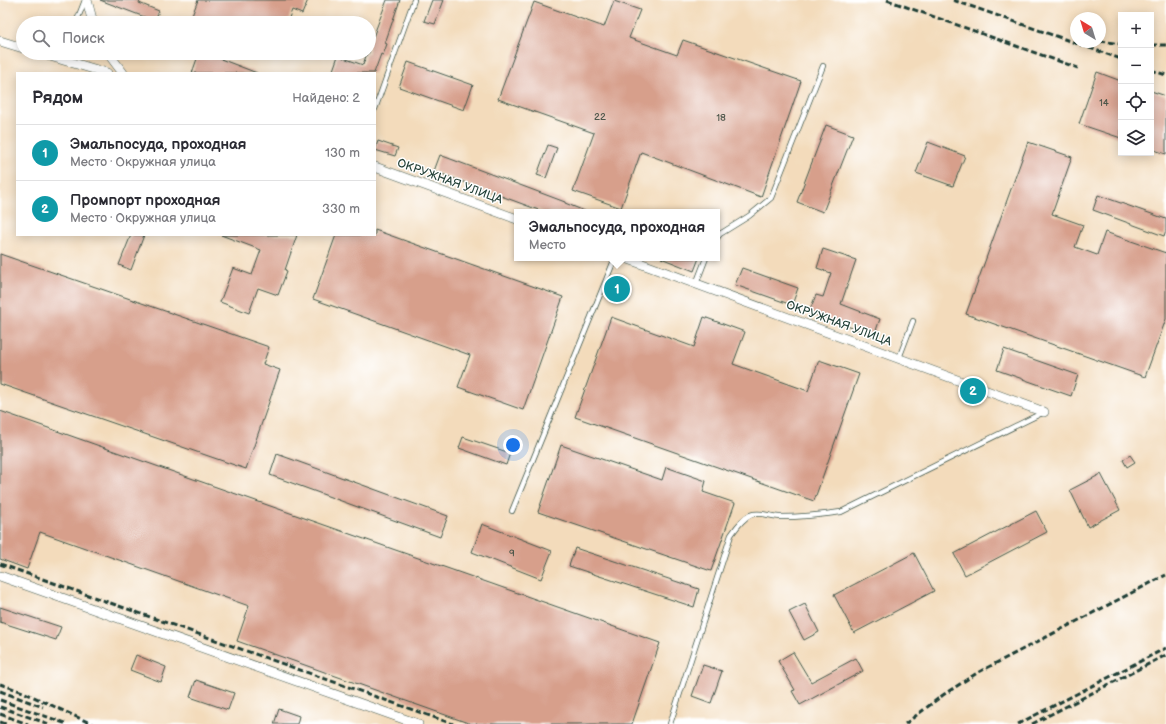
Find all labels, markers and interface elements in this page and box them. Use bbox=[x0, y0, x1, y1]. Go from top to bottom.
north arrow bbox=[1070, 12, 1106, 48]
map controls bbox=[1118, 12, 1154, 156]
button: + bbox=[1118, 12, 1154, 48]
search box bbox=[16, 16, 376, 60]
icon: search bbox=[30, 27, 52, 49]
text: Поиск bbox=[62, 29, 105, 48]
button: − bbox=[1118, 48, 1154, 84]
button: locate bbox=[1118, 84, 1154, 120]
text: Рядом bbox=[32, 88, 83, 108]
text: Найдено: 2 bbox=[292, 90, 360, 106]
house number: 14 bbox=[1099, 97, 1109, 109]
house number: 22 bbox=[594, 111, 606, 123]
house number: 18 bbox=[716, 112, 726, 124]
button: layers bbox=[1118, 120, 1154, 156]
text: Эмальпосуда, проходная bbox=[70, 135, 246, 154]
text: 1 bbox=[42, 145, 48, 161]
text: 130 m bbox=[325, 145, 360, 161]
text: Место · Окружная улица bbox=[70, 154, 216, 170]
street label: ОКРУЖНАЯ УЛИЦА bbox=[395, 155, 505, 208]
text: Промпорт проходная bbox=[70, 191, 220, 210]
text: 2 bbox=[41, 201, 49, 217]
text: 330 m bbox=[322, 201, 360, 217]
popup bbox=[514, 209, 720, 261]
text: Место · Окружная улица bbox=[70, 210, 216, 226]
text: Эмальпосуда, проходная bbox=[529, 218, 705, 237]
text: Место bbox=[529, 237, 566, 253]
pin: 1 bbox=[604, 274, 630, 304]
street label: ОКРУЖНАЯ УЛИЦА bbox=[784, 297, 894, 350]
pin: 2 bbox=[960, 376, 986, 406]
your location bbox=[503, 435, 523, 455]
house number: 9 bbox=[509, 547, 515, 559]

